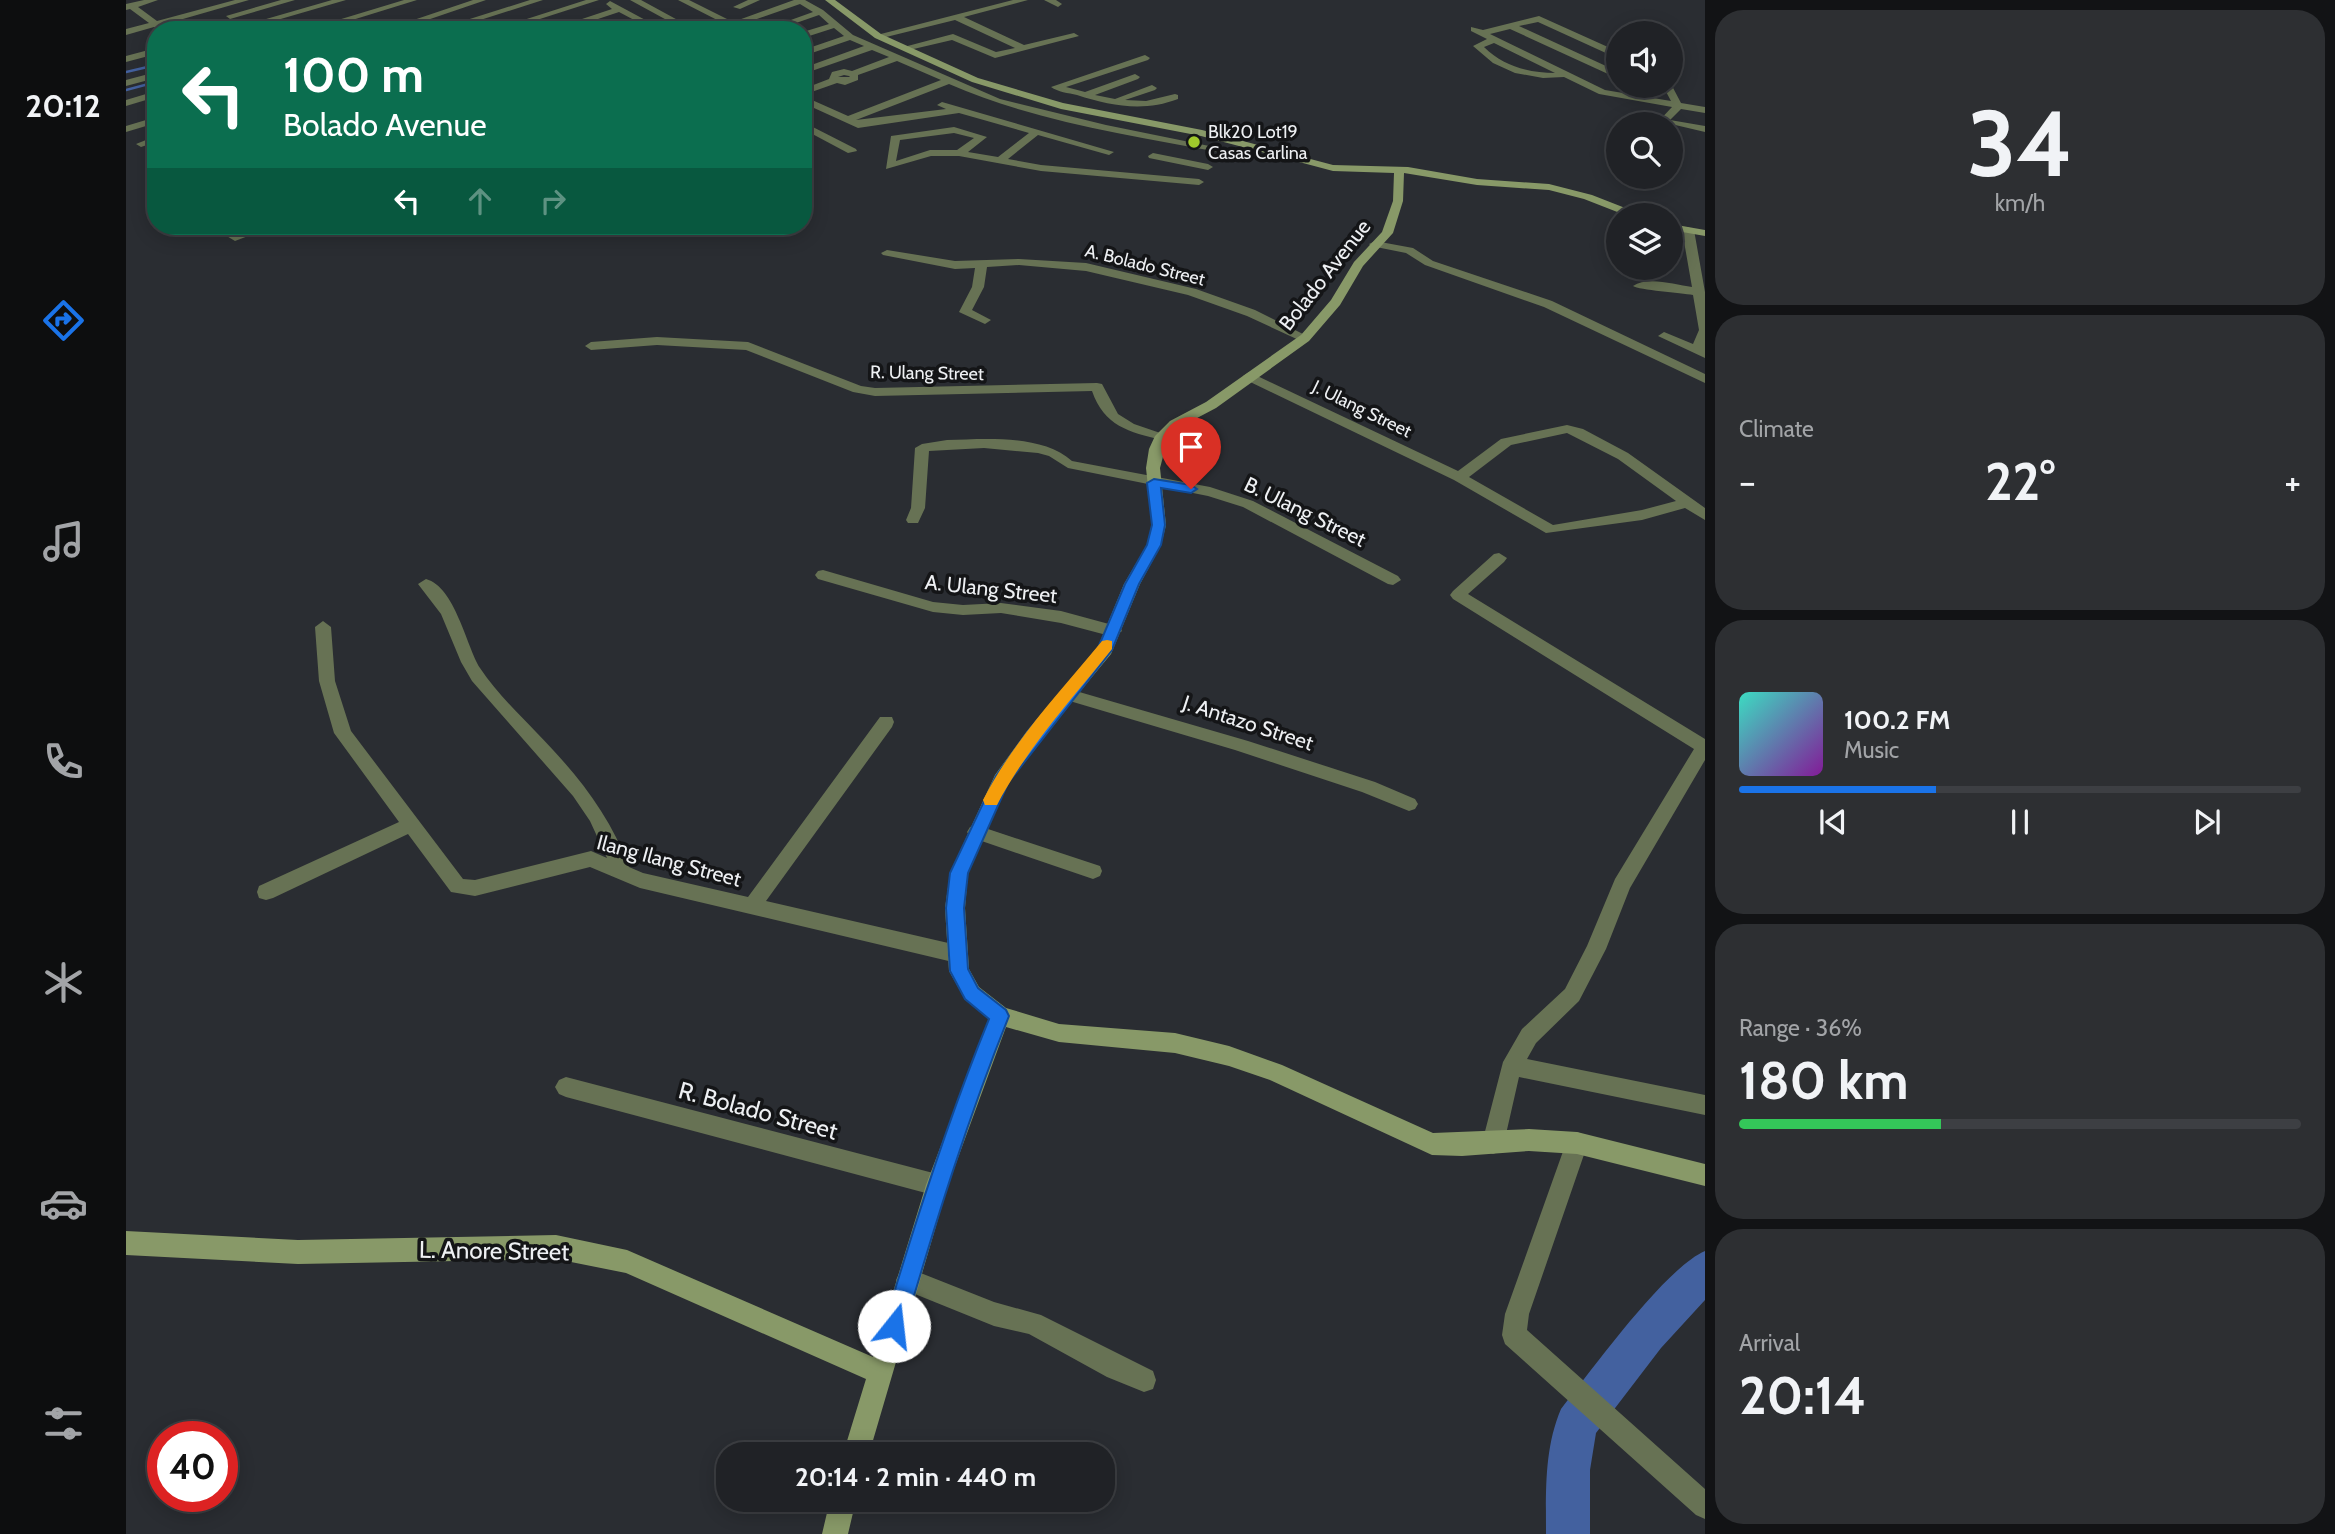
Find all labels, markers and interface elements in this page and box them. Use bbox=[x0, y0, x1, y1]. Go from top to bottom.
map controls bbox=[1606, 21, 1683, 280]
button: sound bbox=[1606, 21, 1683, 98]
text: 100 m bbox=[283, 45, 424, 104]
icon: left bbox=[168, 49, 259, 140]
text: 20:12 bbox=[25, 86, 101, 125]
text: 34 bbox=[1967, 88, 2073, 199]
text: Bolado Avenue bbox=[283, 105, 487, 144]
button: search bbox=[1606, 112, 1683, 189]
place label: Blk20 Lot19 Casas Carlina bbox=[1208, 121, 1308, 164]
marker: Blk20 Lot19 Casas Carlina bbox=[1186, 134, 1202, 150]
icon: left bbox=[388, 182, 426, 220]
icon: ahead bbox=[461, 182, 499, 220]
icon: right bbox=[534, 182, 572, 220]
text: km/h bbox=[1995, 189, 2045, 217]
button: layers bbox=[1606, 203, 1683, 280]
street label: Bolado Avenue bbox=[1274, 214, 1376, 335]
street label: A. Bolado Street bbox=[1083, 239, 1207, 291]
icon: directions bbox=[39, 296, 88, 345]
street label: R. Ulang Street bbox=[870, 361, 984, 385]
street label: J. Ulang Street bbox=[1308, 375, 1415, 442]
text: Climate bbox=[1739, 415, 1814, 443]
pin bbox=[1161, 417, 1221, 489]
icon: arrive bbox=[1172, 428, 1210, 466]
text: 22° bbox=[1985, 450, 2055, 513]
text: − bbox=[1739, 458, 1756, 505]
text: + bbox=[2284, 458, 2301, 505]
street label: B. Ulang Street bbox=[1240, 471, 1370, 552]
icon: music bbox=[39, 517, 88, 566]
street label: A. Ulang Street bbox=[924, 569, 1058, 608]
street label: J. Antazo Street bbox=[1179, 689, 1317, 755]
text: 100.2 FM bbox=[1844, 704, 1950, 736]
text: Music bbox=[1844, 736, 1899, 764]
icon: phone bbox=[39, 737, 88, 786]
icon: previous bbox=[1814, 803, 1852, 841]
icon: pause bbox=[2001, 803, 2039, 841]
icon: next bbox=[2188, 803, 2226, 841]
street label: Ilang Ilang Street bbox=[594, 829, 744, 892]
icon: climate bbox=[39, 958, 88, 1007]
text: Range · 36% bbox=[1739, 1014, 1862, 1042]
text: 180 km bbox=[1739, 1049, 1908, 1112]
street label: R. Bolado Street bbox=[676, 1075, 841, 1146]
icon: car bbox=[39, 1179, 88, 1228]
street label: L. Anore Street bbox=[419, 1235, 569, 1266]
position arrow bbox=[857, 1289, 931, 1363]
text: Arrival bbox=[1739, 1329, 1800, 1357]
text: 20:14 bbox=[1739, 1364, 1866, 1427]
icon: filters bbox=[39, 1399, 88, 1448]
speed limit sign: 40 bbox=[147, 1421, 238, 1512]
text: 20:14 · 2 min · 440 m bbox=[795, 1461, 1036, 1493]

